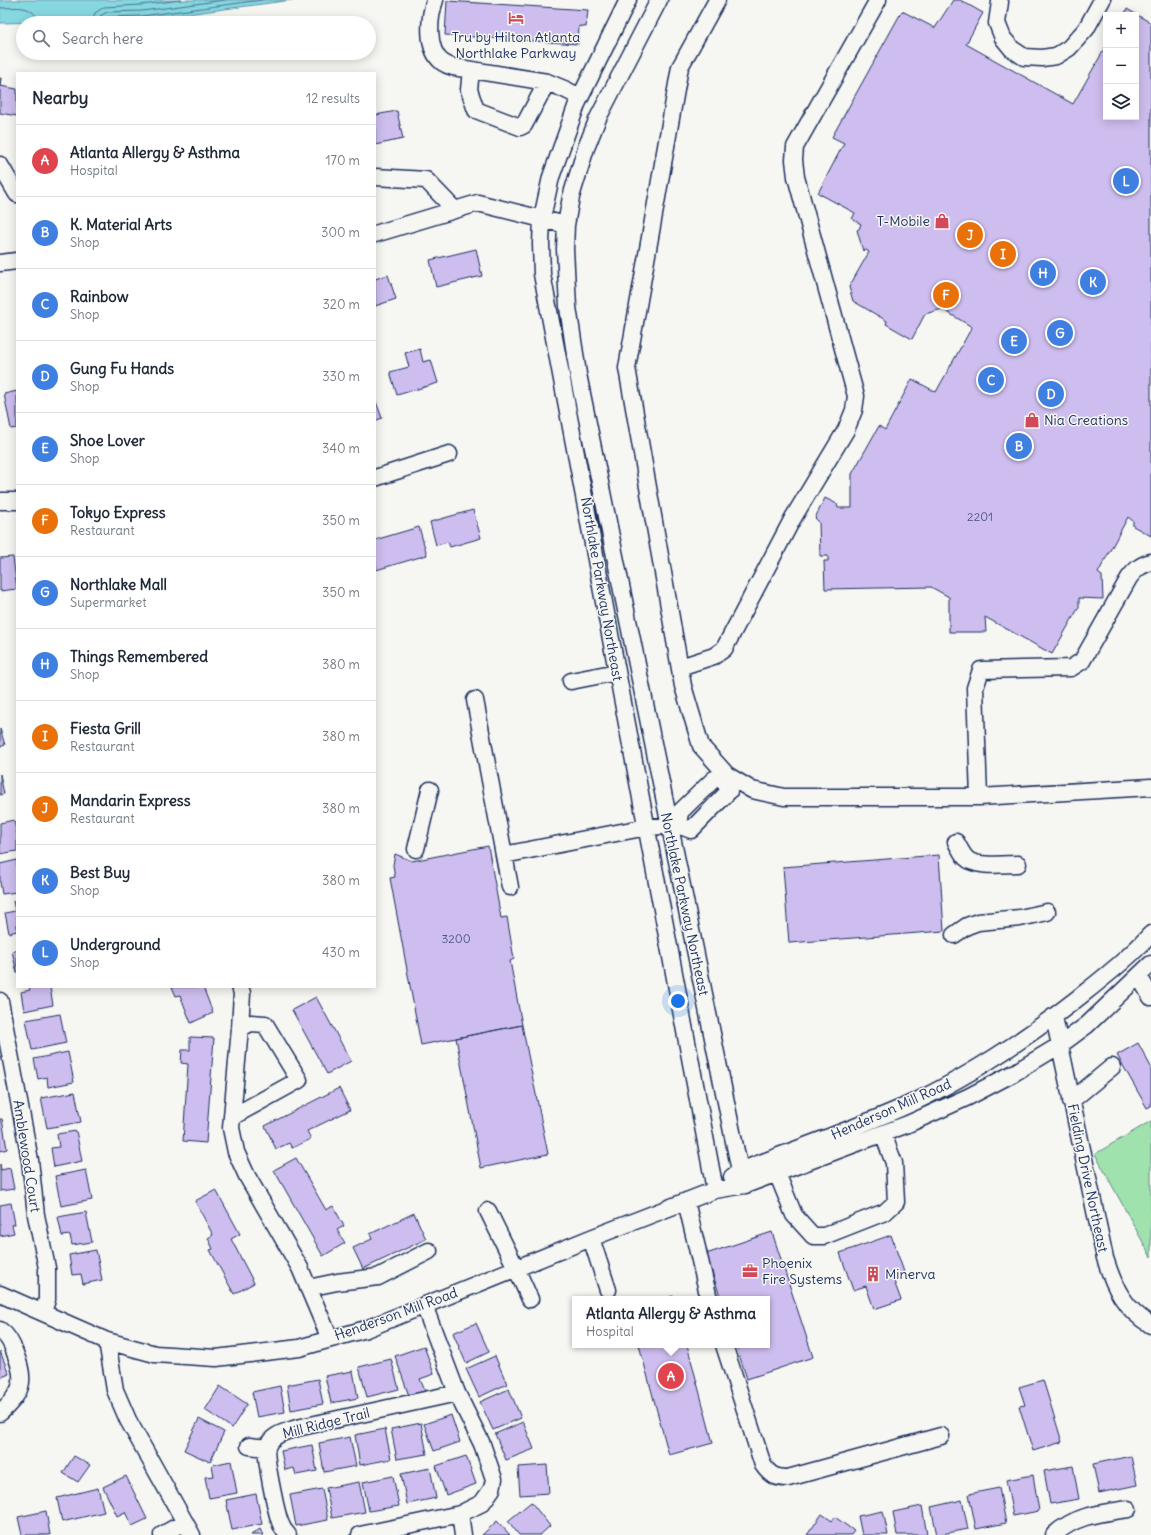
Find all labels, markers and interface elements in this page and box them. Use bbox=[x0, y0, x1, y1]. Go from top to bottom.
hotel icon: Tru by Hilton Atlanta Northlake Parkway bbox=[507, 9, 525, 27]
map controls bbox=[1103, 12, 1139, 120]
button: + bbox=[1103, 12, 1139, 48]
search box bbox=[16, 16, 376, 60]
icon: search bbox=[30, 27, 52, 49]
place label: Tru by Hilton Atlanta Northlake Parkway bbox=[452, 28, 580, 62]
text: Search here bbox=[62, 29, 143, 48]
button: − bbox=[1103, 48, 1139, 84]
button: layers bbox=[1103, 84, 1139, 120]
text: Nearby bbox=[32, 87, 88, 109]
text: 12 results bbox=[306, 90, 360, 107]
text: Atlanta Allergy & Asthma bbox=[70, 143, 240, 162]
text: A bbox=[41, 152, 49, 169]
text: 170 m bbox=[325, 152, 360, 169]
text: Hospital bbox=[70, 162, 118, 179]
pin: L bbox=[1113, 166, 1139, 196]
place label: T-Mobile bbox=[877, 212, 930, 230]
shop icon: T-Mobile bbox=[933, 212, 951, 230]
text: K. Material Arts bbox=[70, 215, 172, 234]
pin: J bbox=[957, 220, 983, 250]
text: B bbox=[41, 224, 49, 241]
text: 300 m bbox=[321, 224, 360, 241]
text: Shop bbox=[70, 234, 99, 251]
pin: I bbox=[990, 239, 1016, 269]
pin: H bbox=[1030, 258, 1056, 288]
pin: K bbox=[1080, 267, 1106, 297]
pin: F bbox=[933, 280, 959, 310]
text: Rainbow bbox=[70, 287, 129, 306]
text: C bbox=[41, 296, 49, 313]
text: 320 m bbox=[322, 296, 360, 313]
text: Shop bbox=[70, 306, 99, 323]
pin: G bbox=[1047, 318, 1073, 348]
pin: E bbox=[1001, 326, 1027, 356]
text: Gung Fu Hands bbox=[70, 359, 174, 378]
pin: C bbox=[978, 365, 1004, 395]
text: D bbox=[40, 368, 50, 385]
text: 330 m bbox=[322, 368, 360, 385]
text: Shop bbox=[70, 378, 99, 395]
pin: D bbox=[1038, 379, 1064, 409]
shop icon: Nia Creations bbox=[1023, 411, 1041, 429]
place label: Nia Creations bbox=[1044, 411, 1128, 429]
text: Shoe Lover bbox=[70, 431, 145, 450]
pin: B bbox=[1006, 431, 1032, 461]
text: E bbox=[41, 440, 49, 457]
text: 340 m bbox=[322, 440, 360, 457]
text: Shop bbox=[70, 450, 99, 467]
street label: Northlake Parkway Northeast bbox=[577, 496, 627, 683]
text: Tokyo Express bbox=[70, 503, 166, 522]
house number: 2201 bbox=[967, 509, 993, 524]
text: F bbox=[41, 512, 49, 529]
text: 350 m bbox=[322, 512, 360, 529]
text: Restaurant bbox=[70, 522, 135, 539]
text: Northlake Mall bbox=[70, 575, 167, 594]
text: G bbox=[40, 584, 50, 601]
text: 350 m bbox=[322, 584, 360, 601]
text: Supermarket bbox=[70, 594, 147, 611]
text: Things Remembered bbox=[70, 647, 208, 666]
text: H bbox=[40, 656, 50, 673]
text: 380 m bbox=[322, 656, 360, 673]
text: Shop bbox=[70, 666, 99, 683]
text: Fiesta Grill bbox=[70, 719, 141, 738]
text: I bbox=[42, 728, 48, 745]
text: 380 m bbox=[322, 728, 360, 745]
text: Restaurant bbox=[70, 738, 135, 755]
text: Mandarin Express bbox=[70, 791, 190, 810]
text: J bbox=[42, 800, 48, 817]
text: 380 m bbox=[322, 800, 360, 817]
text: Restaurant bbox=[70, 810, 135, 827]
street label: Northlake Parkway Northeast bbox=[657, 811, 713, 997]
text: Best Buy bbox=[70, 863, 130, 882]
text: K bbox=[41, 872, 49, 889]
text: 380 m bbox=[322, 872, 360, 889]
text: Shop bbox=[70, 882, 99, 899]
house number: 3200 bbox=[441, 931, 471, 946]
text: Underground bbox=[70, 935, 161, 954]
text: L bbox=[41, 944, 49, 961]
text: 430 m bbox=[322, 944, 360, 961]
text: Shop bbox=[70, 954, 99, 971]
your location bbox=[668, 991, 688, 1011]
street label: Henderson Mill Road bbox=[828, 1074, 954, 1144]
street label: Amblewood Court bbox=[9, 1099, 45, 1214]
street label: Fielding Drive Northeast bbox=[1063, 1102, 1113, 1254]
place label: Phoenix Fire Systems bbox=[762, 1254, 842, 1288]
office icon: Phoenix Fire Systems bbox=[741, 1262, 759, 1280]
building icon: Minerva bbox=[864, 1265, 882, 1283]
place label: Minerva bbox=[885, 1265, 936, 1283]
street label: Henderson Mill Road bbox=[332, 1283, 460, 1345]
popup bbox=[572, 1296, 770, 1348]
text: Atlanta Allergy & Asthma bbox=[586, 1304, 756, 1323]
text: Hospital bbox=[586, 1323, 634, 1340]
pin: A bbox=[658, 1361, 684, 1391]
street label: Mill Ridge Trail bbox=[281, 1403, 371, 1443]

